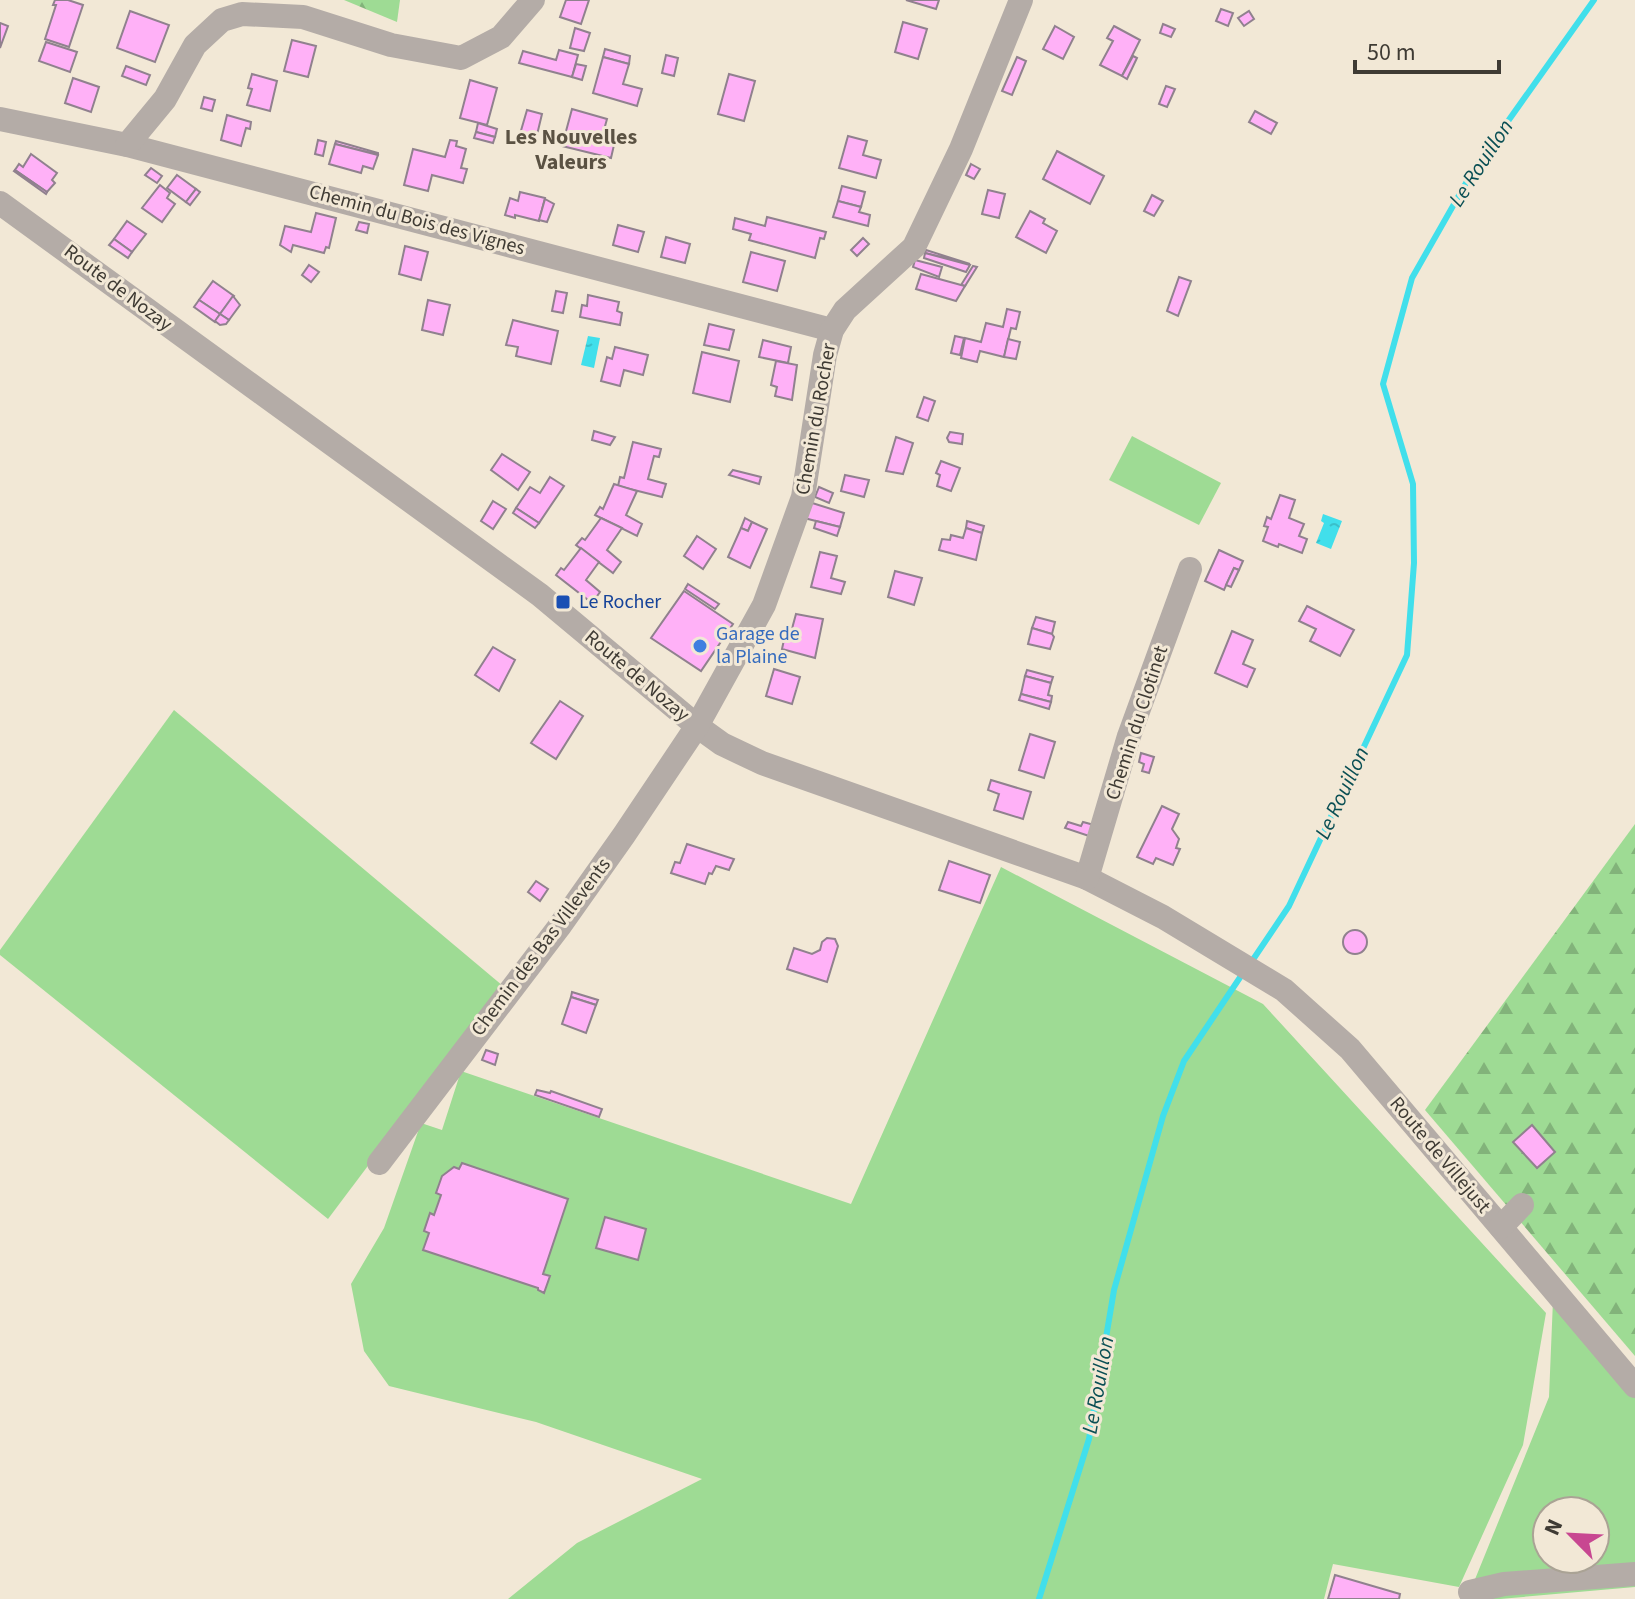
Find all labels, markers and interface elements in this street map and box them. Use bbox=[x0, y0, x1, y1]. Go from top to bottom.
scale bar bbox=[1355, 24, 1499, 74]
text: 50 m bbox=[1367, 35, 1416, 70]
water label: Le Rouillon bbox=[1441, 113, 1521, 213]
district label: Les Nouvelles Valeurs bbox=[505, 121, 637, 178]
street label: Chemin du Bois des Vignes bbox=[306, 178, 528, 262]
street label: Route de Nozay bbox=[58, 238, 179, 339]
street label: Chemin du Rocher bbox=[789, 341, 843, 497]
place label: Le Rocher bbox=[579, 588, 661, 616]
marker: Le Rocher bbox=[554, 593, 572, 611]
place label: Garage de la Plaine bbox=[716, 620, 800, 671]
street label: Route de Nozay bbox=[578, 624, 696, 729]
marker: Garage de la Plaine bbox=[691, 637, 709, 655]
street label: Chemin du Clotinet bbox=[1099, 642, 1175, 804]
water label: Le Rouillon bbox=[1307, 742, 1377, 844]
street label: Chemin des Bas Villevents bbox=[465, 852, 617, 1042]
street label: Route de Villejust bbox=[1383, 1091, 1497, 1219]
water label: Le Rouillon bbox=[1074, 1334, 1122, 1436]
north arrow bbox=[1531, 1495, 1611, 1575]
text: N bbox=[1536, 1514, 1571, 1540]

